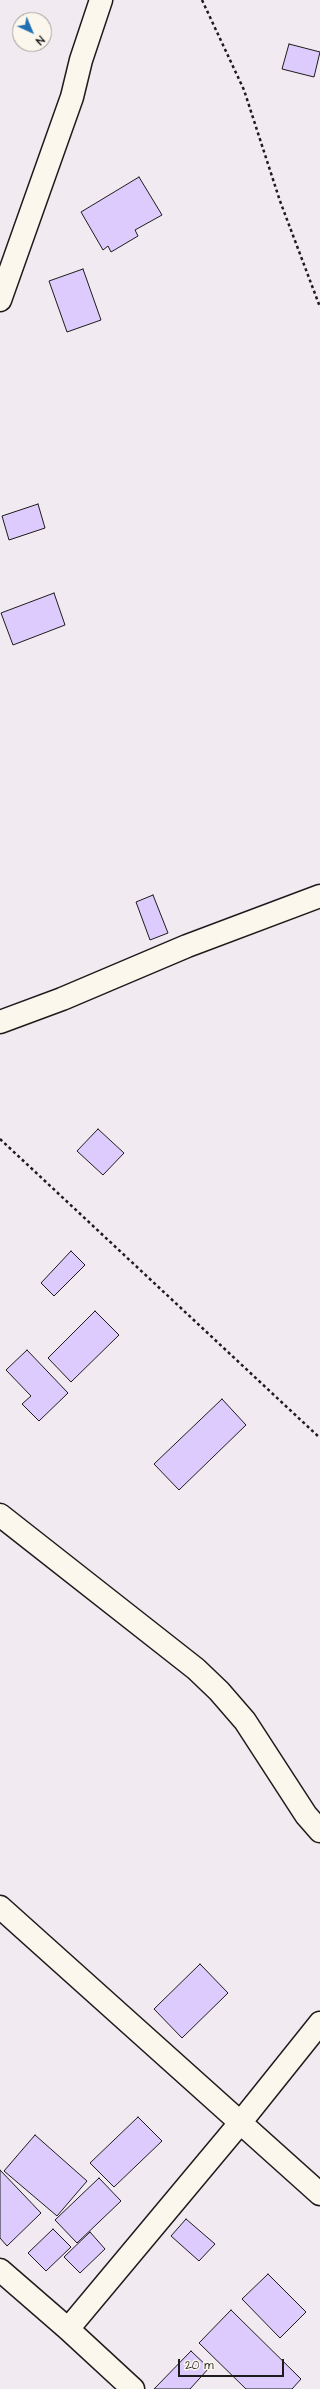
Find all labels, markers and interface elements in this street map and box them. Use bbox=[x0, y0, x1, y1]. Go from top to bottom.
north arrow bbox=[12, 12, 52, 52]
text: N bbox=[32, 32, 48, 48]
scale bar bbox=[180, 2351, 286, 2377]
text: 20 m bbox=[185, 2357, 214, 2374]

